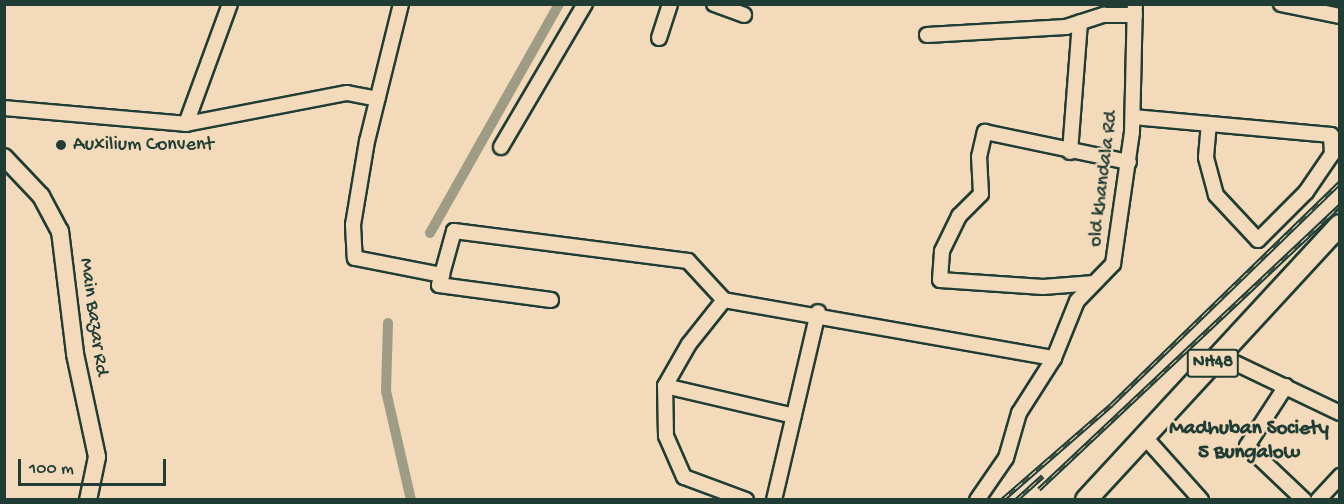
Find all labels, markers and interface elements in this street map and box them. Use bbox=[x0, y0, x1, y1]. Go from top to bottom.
street label: old khandala Rd bbox=[1084, 110, 1124, 248]
place label: Auxilium Convent bbox=[73, 133, 214, 157]
marker: Auxilium Convent bbox=[54, 138, 68, 152]
street label: Main Bazar Rd bbox=[73, 256, 113, 378]
road number: NH48 bbox=[1186, 348, 1240, 378]
district label: Madhuban Society 5 Bungalow bbox=[1169, 417, 1329, 467]
scale bar bbox=[21, 447, 170, 485]
text: 100 m bbox=[29, 459, 74, 480]

